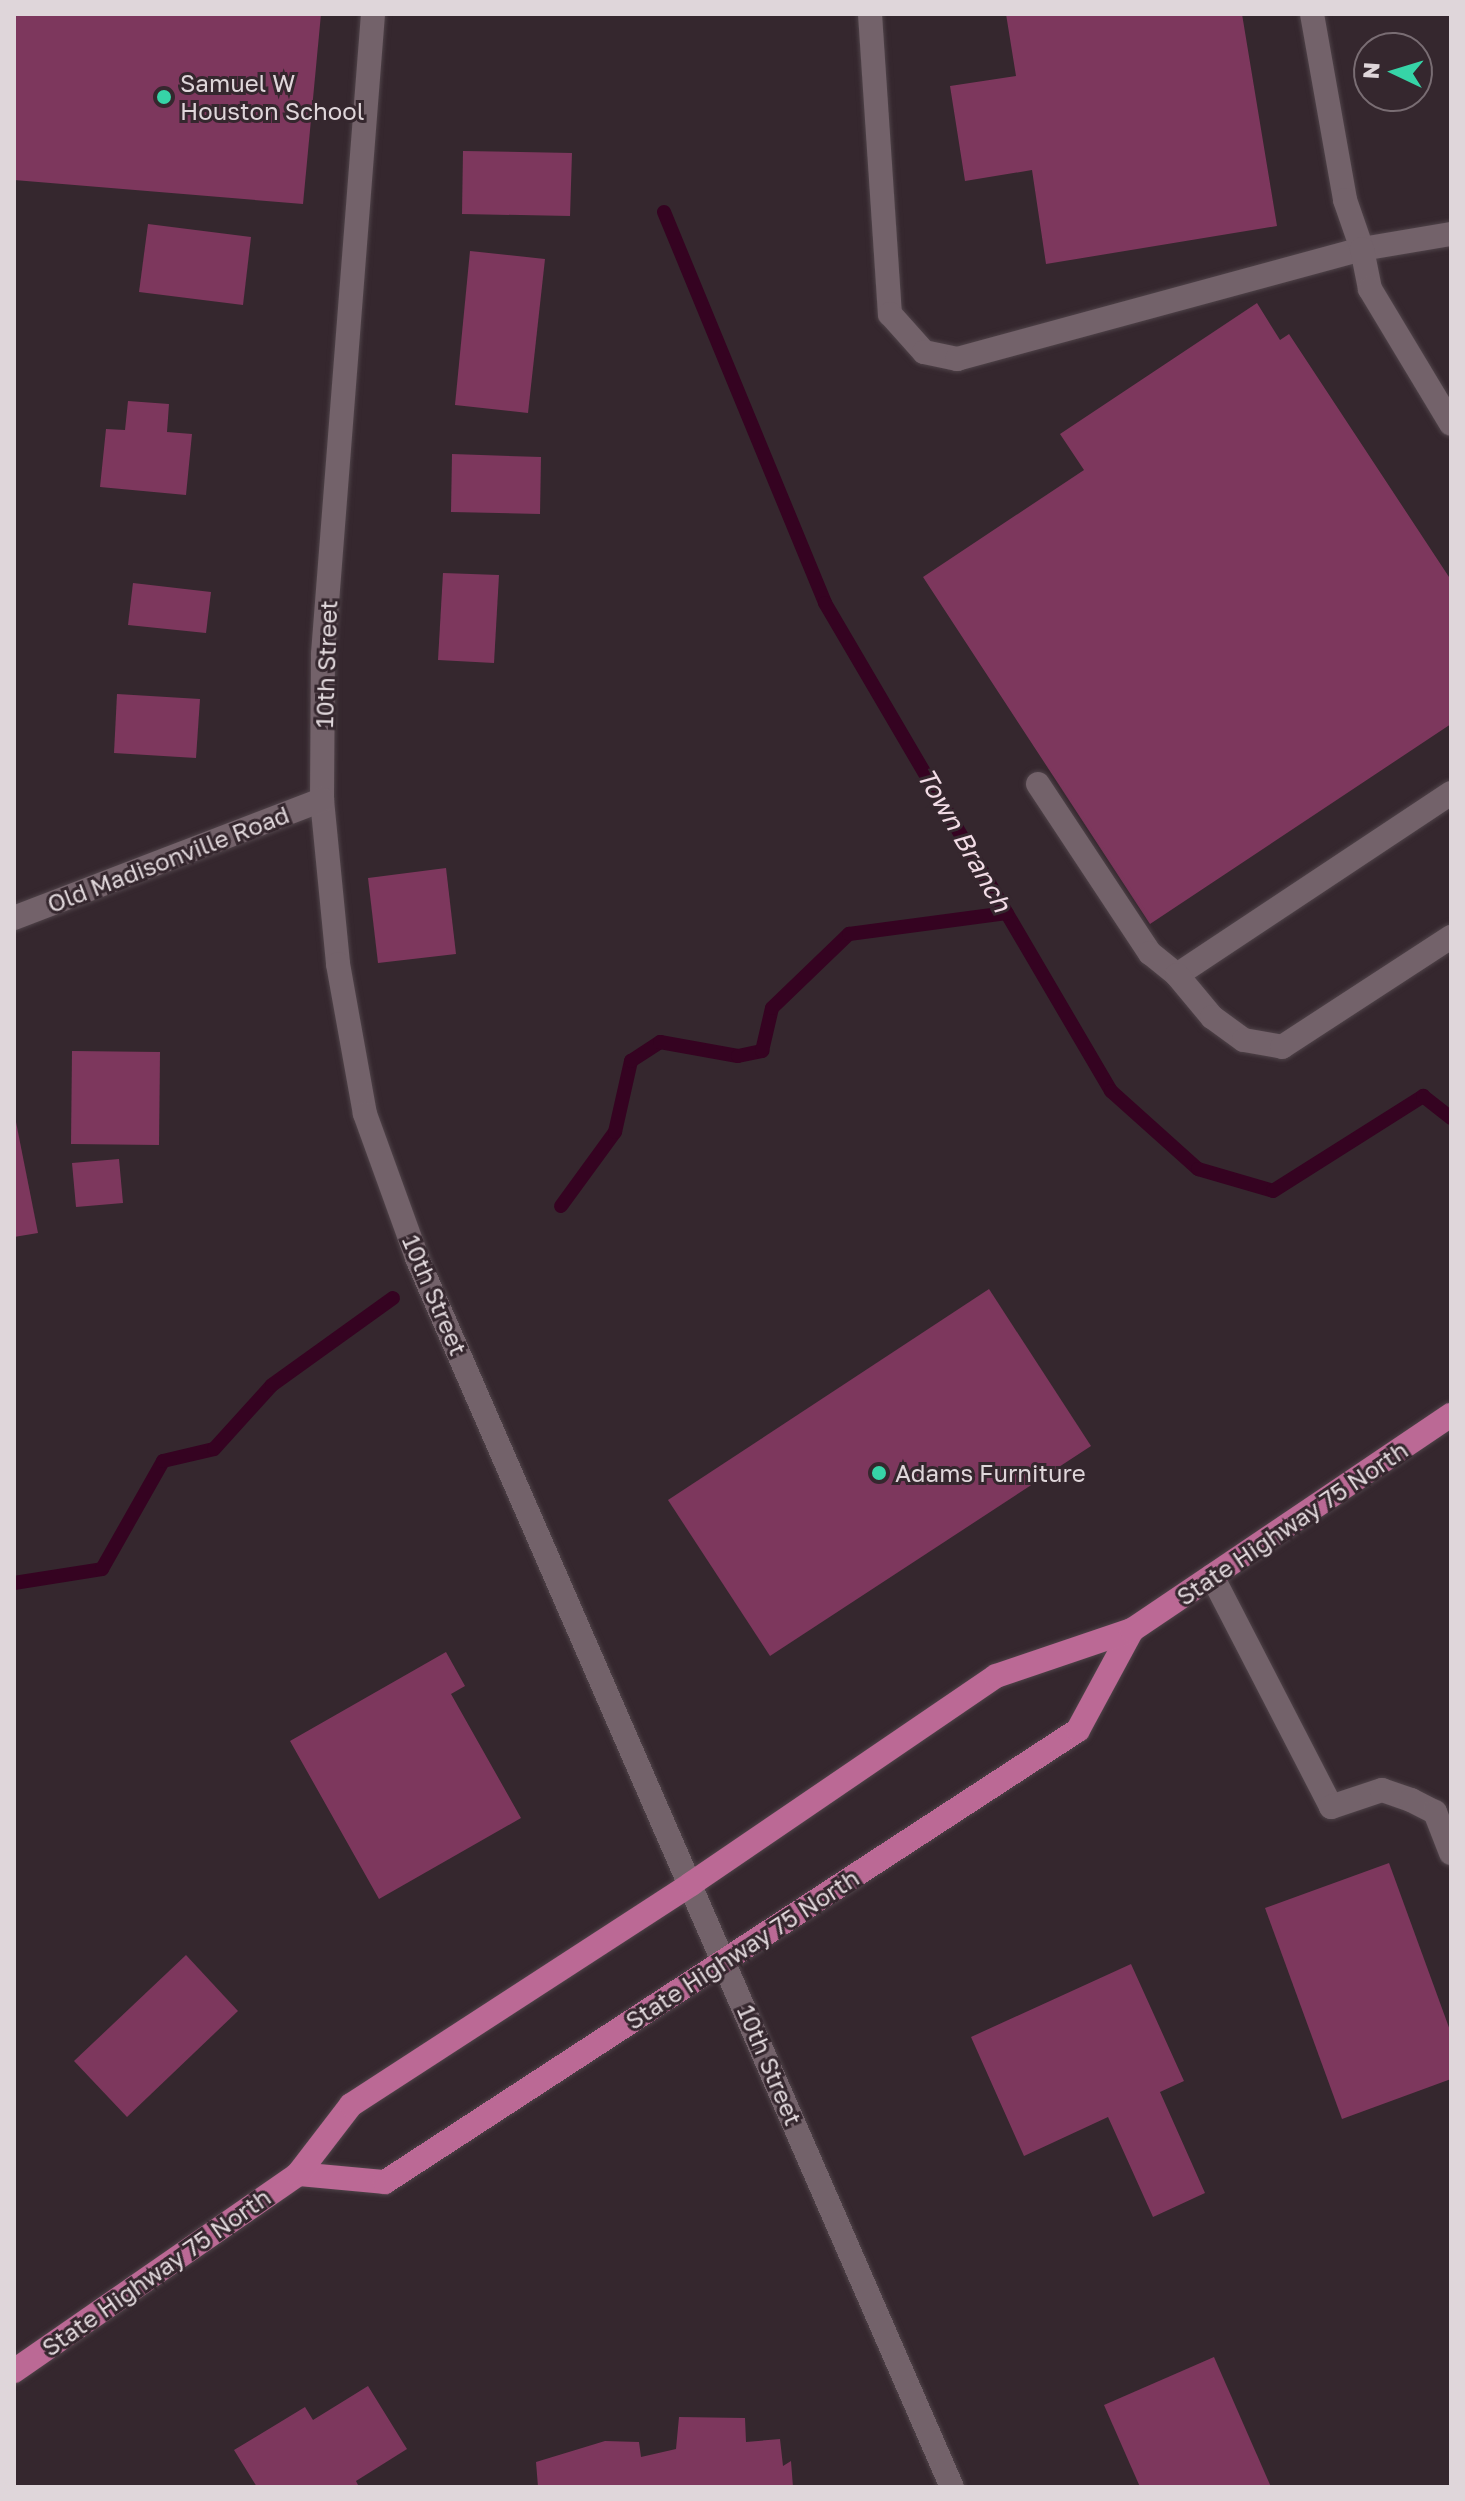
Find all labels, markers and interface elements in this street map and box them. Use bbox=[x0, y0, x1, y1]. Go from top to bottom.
north arrow bbox=[1353, 32, 1433, 112]
text: N bbox=[1357, 61, 1385, 80]
place label: Samuel W Houston School bbox=[180, 69, 364, 125]
marker: Samuel W Houston School bbox=[155, 88, 173, 106]
street label: 10th Street bbox=[309, 600, 343, 728]
water label: Town Branch bbox=[910, 763, 1018, 917]
street label: Old Madisonville Road bbox=[43, 800, 293, 918]
street label: 10th Street bbox=[397, 1230, 473, 1360]
street label: State Highway 75 North bbox=[1171, 1435, 1413, 1611]
place label: Adams Furniture bbox=[895, 1459, 1086, 1487]
marker: Adams Furniture bbox=[870, 1464, 888, 1482]
street label: State Highway 75 North bbox=[620, 1863, 864, 2035]
street label: 10th Street bbox=[732, 2000, 808, 2130]
street label: State Highway 75 North bbox=[36, 2182, 276, 2362]

